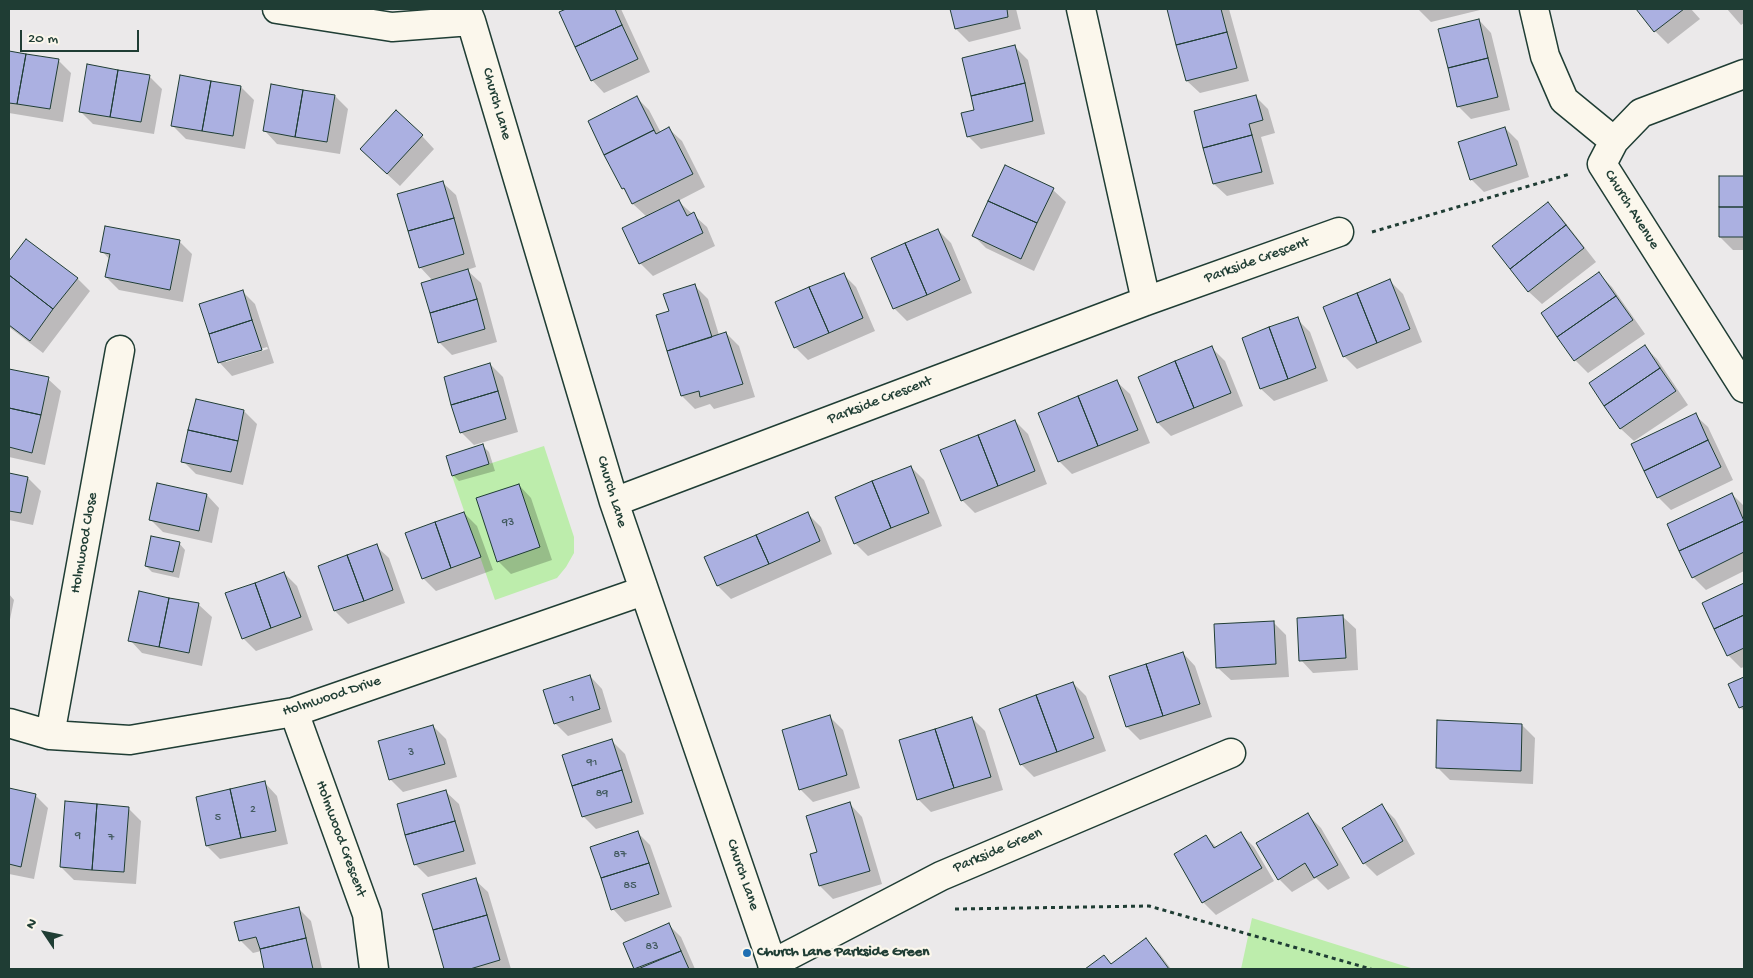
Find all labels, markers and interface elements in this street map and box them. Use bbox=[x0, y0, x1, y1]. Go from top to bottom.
scale bar bbox=[22, 20, 141, 52]
text: 20 m bbox=[28, 30, 58, 48]
street label: Church Lane bbox=[477, 66, 515, 142]
street label: Church Avenue bbox=[1599, 167, 1663, 253]
street label: Parkside Crescent bbox=[1202, 234, 1312, 288]
street label: Parkside Crescent bbox=[825, 373, 935, 429]
street label: Church Lane bbox=[592, 454, 630, 530]
street label: Holmwood Close bbox=[67, 491, 103, 595]
house number: 93 bbox=[502, 516, 514, 530]
street label: Holmwood Drive bbox=[280, 673, 384, 721]
house number: 1 bbox=[570, 692, 574, 706]
house number: 3 bbox=[408, 746, 414, 760]
house number: 91 bbox=[587, 756, 597, 770]
street label: Holmwood Crescent bbox=[311, 778, 369, 900]
house number: 89 bbox=[596, 787, 608, 801]
house number: 2 bbox=[250, 803, 256, 817]
house number: 5 bbox=[215, 811, 221, 825]
street label: Parkside Green bbox=[951, 824, 1045, 878]
house number: 9 bbox=[75, 829, 81, 843]
house number: 7 bbox=[108, 831, 114, 845]
street label: Church Lane bbox=[721, 837, 763, 913]
house number: 87 bbox=[614, 848, 626, 862]
house number: 85 bbox=[624, 879, 636, 893]
north arrow bbox=[20, 908, 70, 958]
text: N bbox=[23, 916, 42, 933]
house number: 83 bbox=[646, 940, 658, 954]
place label: Church Lane Parkside Green bbox=[757, 944, 929, 962]
marker: Church Lane Parkside Green bbox=[741, 947, 753, 959]

